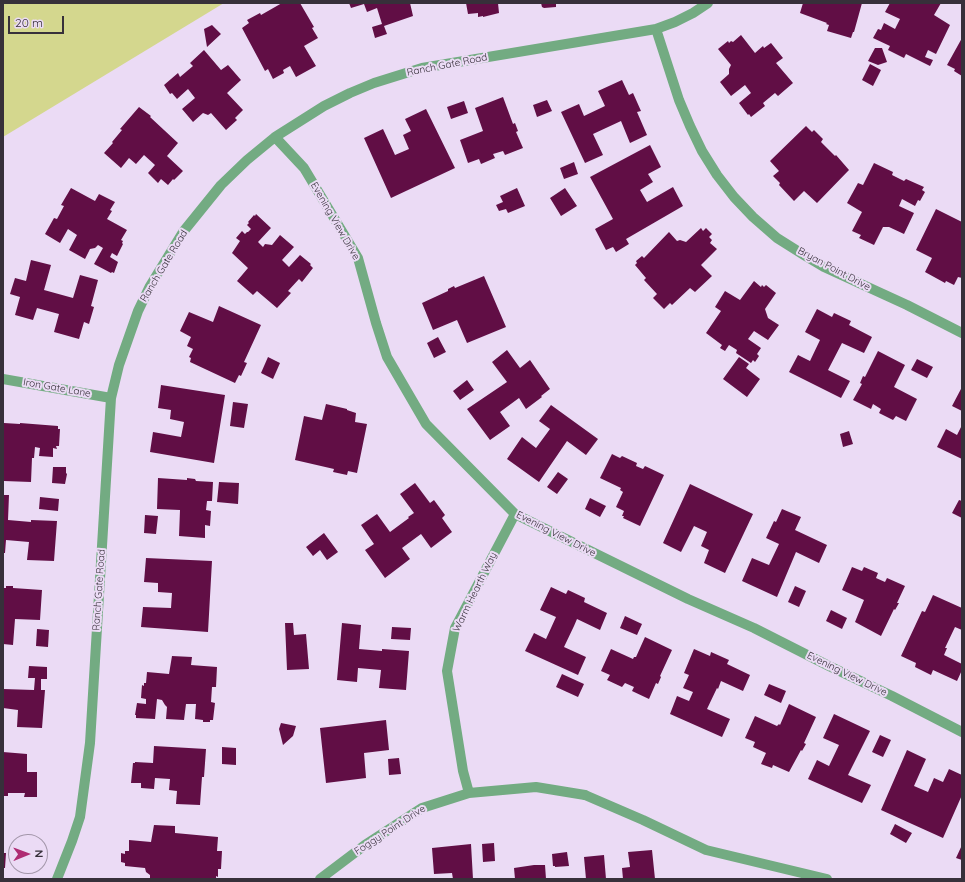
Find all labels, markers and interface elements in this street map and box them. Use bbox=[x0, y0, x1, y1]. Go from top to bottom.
scale bar bbox=[10, 8, 66, 34]
text: 20 m bbox=[15, 15, 43, 30]
street label: Ranch Gate Road bbox=[406, 51, 488, 79]
street label: Evening View Drive bbox=[308, 180, 362, 262]
street label: Ranch Gate Road bbox=[138, 228, 190, 304]
street label: Bryan Point Drive bbox=[796, 245, 872, 293]
street label: Iron Gate Lane bbox=[22, 376, 92, 400]
street label: Evening View Drive bbox=[514, 509, 598, 559]
street label: Ranch Gate Road bbox=[90, 549, 108, 631]
street label: Warm Hearth Way bbox=[450, 550, 500, 634]
street label: Evening View Drive bbox=[805, 649, 889, 699]
street label: Foggy Point Drive bbox=[352, 803, 428, 857]
north arrow bbox=[8, 834, 48, 874]
text: N bbox=[32, 850, 46, 858]

